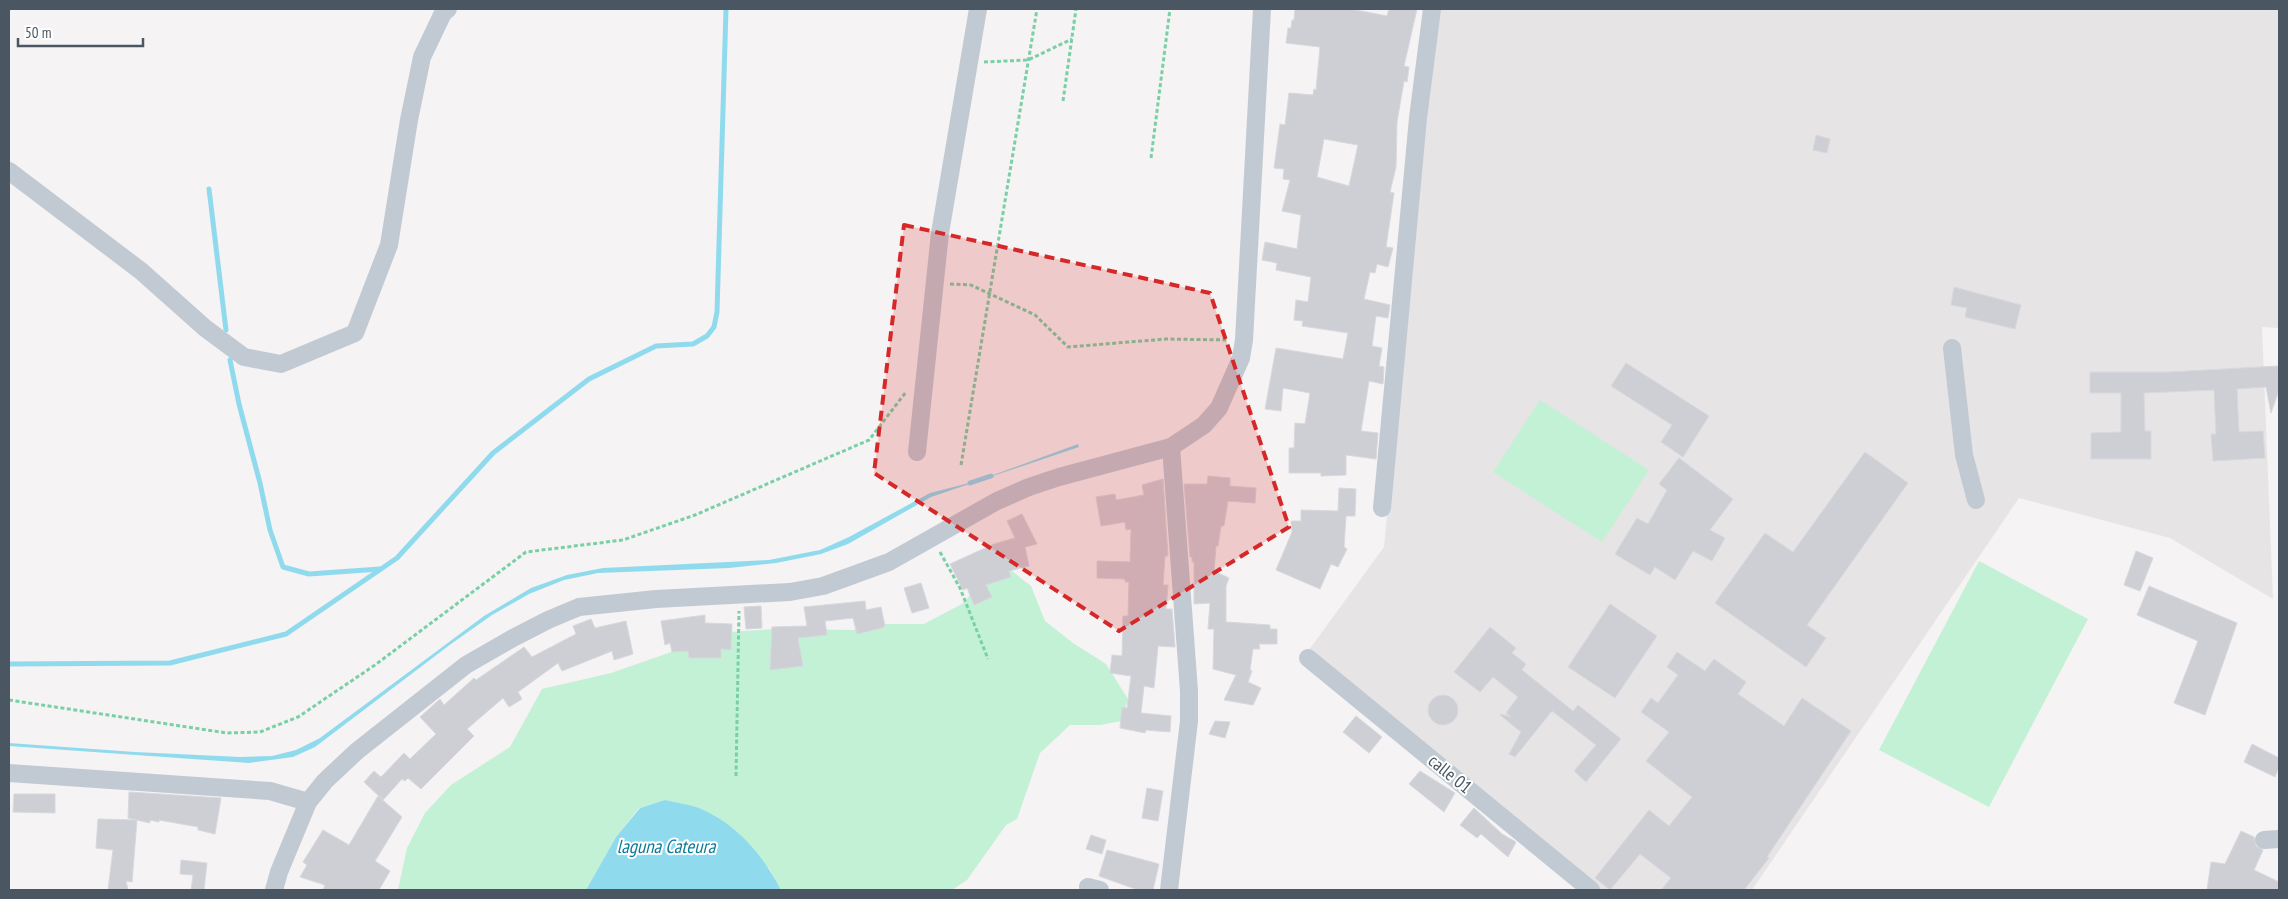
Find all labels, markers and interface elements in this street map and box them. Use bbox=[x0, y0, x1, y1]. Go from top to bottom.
scale bar bbox=[18, 15, 142, 47]
text: 50 m bbox=[25, 23, 51, 42]
street label: calle 01 bbox=[1424, 749, 1477, 798]
water label: laguna Cateura bbox=[617, 834, 717, 858]

